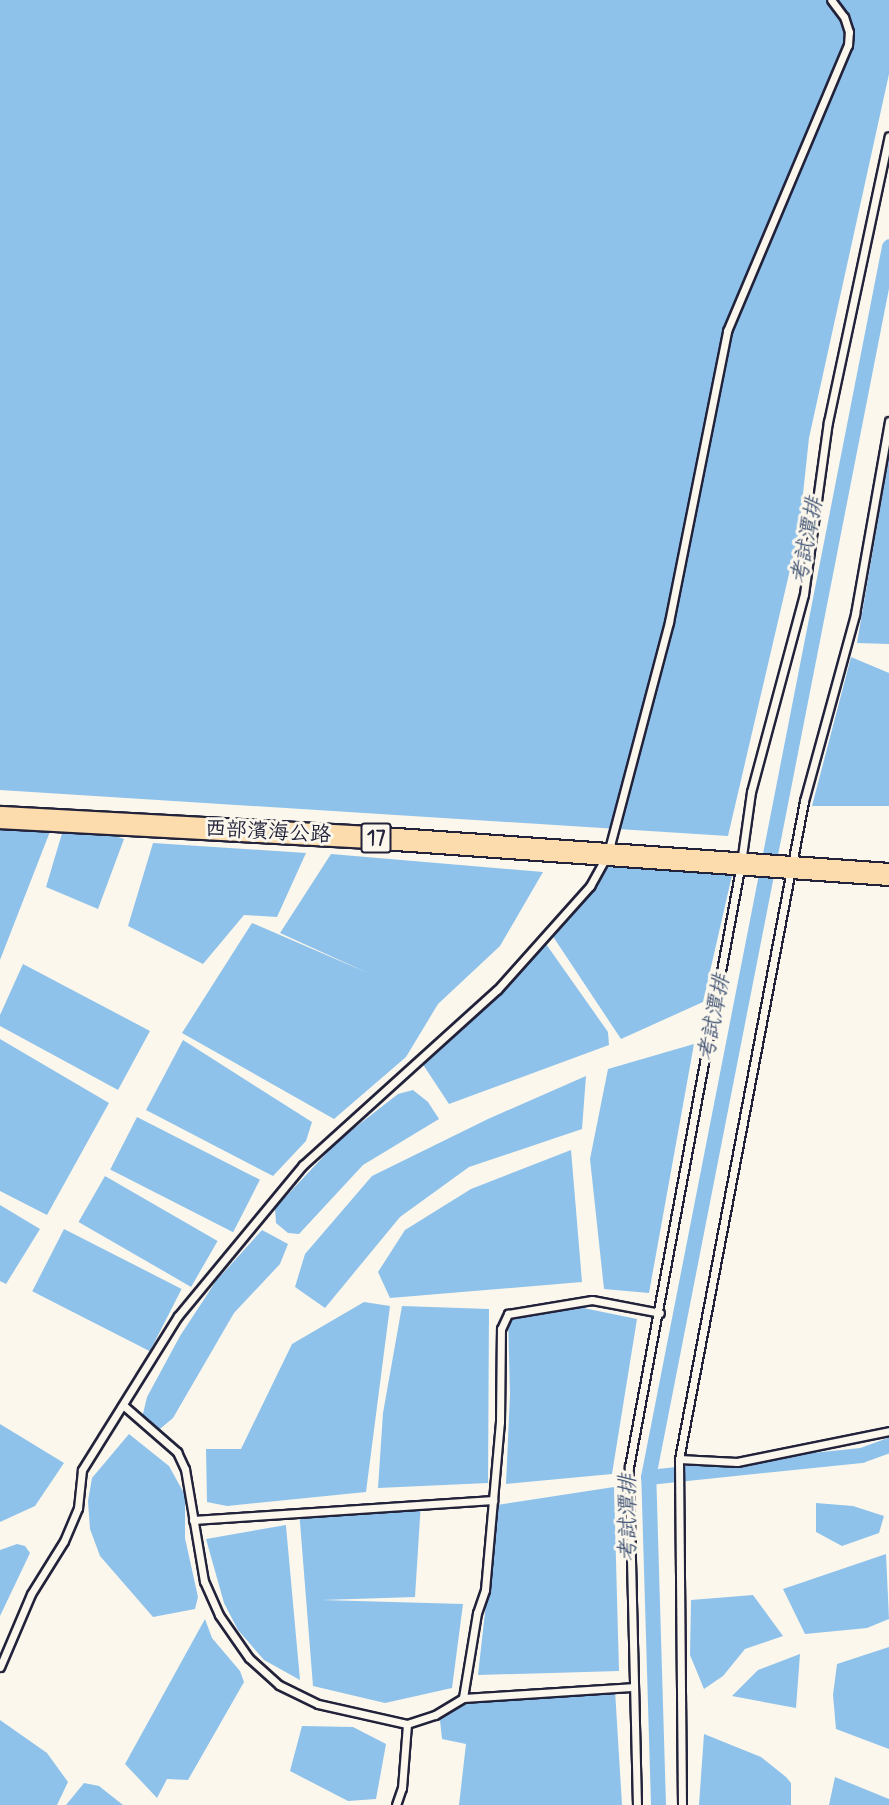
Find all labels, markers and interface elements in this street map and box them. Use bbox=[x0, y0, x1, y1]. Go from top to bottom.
water label: 考試潭排 bbox=[787, 495, 829, 587]
street label: 西部濱海公路 bbox=[204, 816, 332, 848]
road number: 17 bbox=[360, 821, 392, 855]
water label: 考試潭排 bbox=[694, 972, 736, 1064]
water label: 考試潭排 bbox=[616, 1474, 642, 1562]

